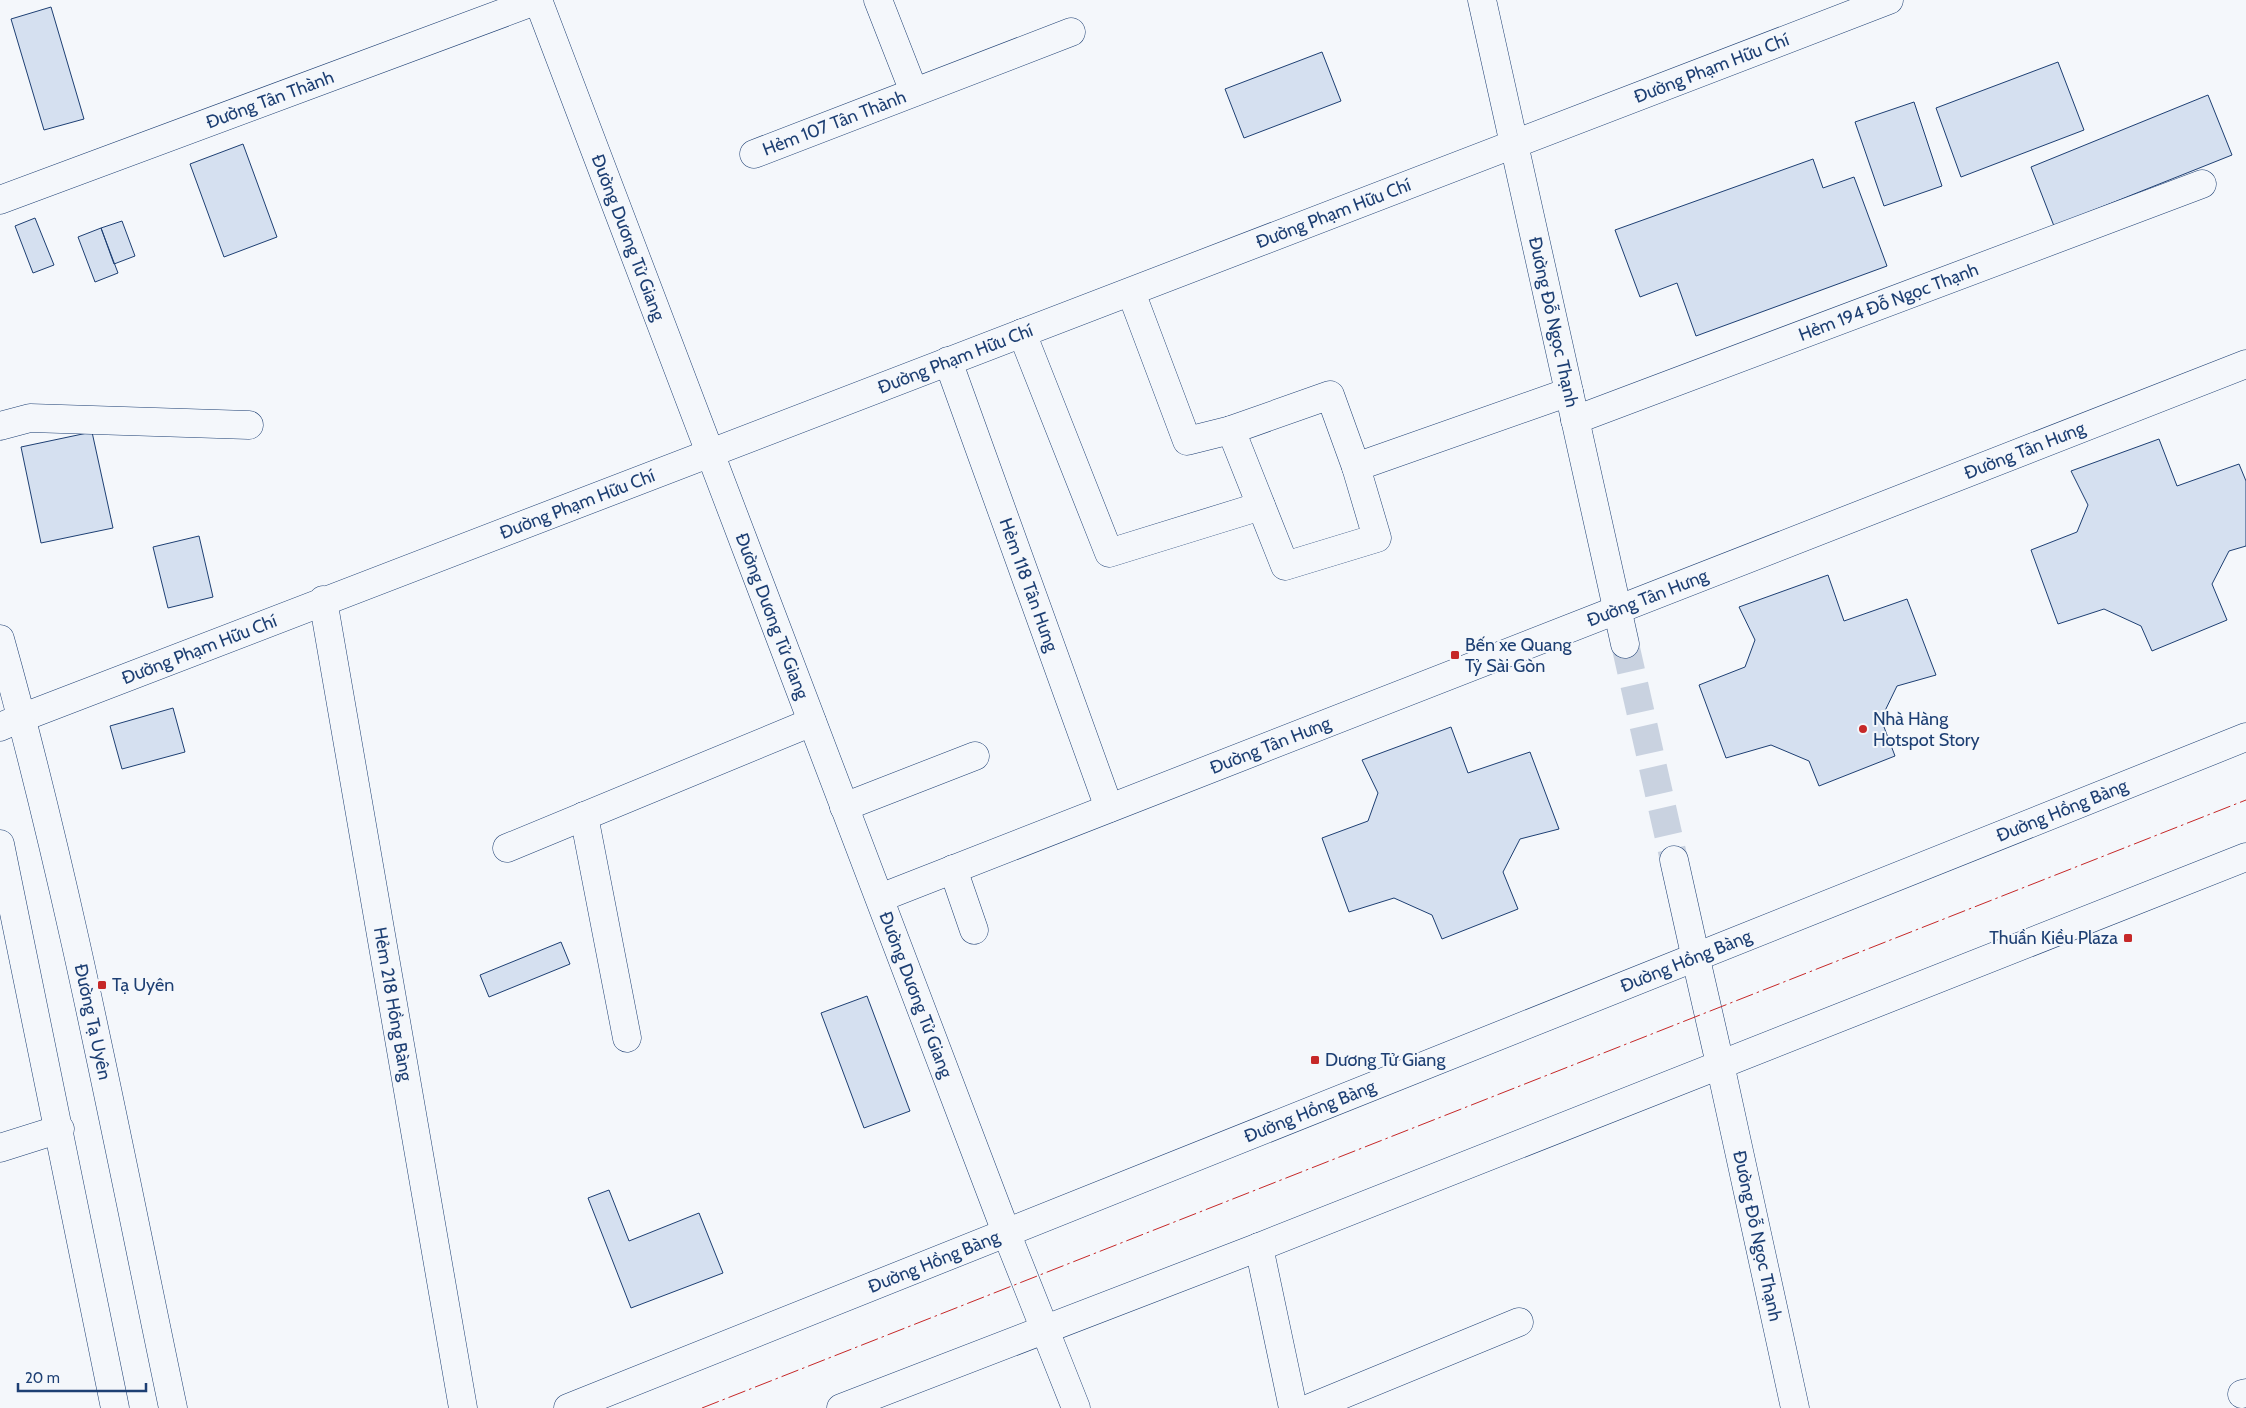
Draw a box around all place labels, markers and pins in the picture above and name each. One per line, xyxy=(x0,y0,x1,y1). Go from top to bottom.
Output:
place label: Bến xe Quang Tỷ Sài Gòn xyxy=(1465,634,1572,677)
marker: Bến xe Quang Tỷ Sài Gòn xyxy=(1449,649,1461,661)
place label: Nhà Hàng Hotspot Story xyxy=(1873,708,1980,751)
marker: Nhà Hàng Hotspot Story xyxy=(1857,723,1869,735)
place label: Thuần Kiều Plaza xyxy=(1989,927,2118,949)
marker: Thuần Kiều Plaza xyxy=(2122,932,2134,944)
place label: Tạ Uyên xyxy=(112,974,174,996)
marker: Tạ Uyên xyxy=(96,979,108,991)
place label: Dương Tử Giang xyxy=(1325,1049,1446,1071)
marker: Dương Tử Giang xyxy=(1309,1054,1321,1066)

